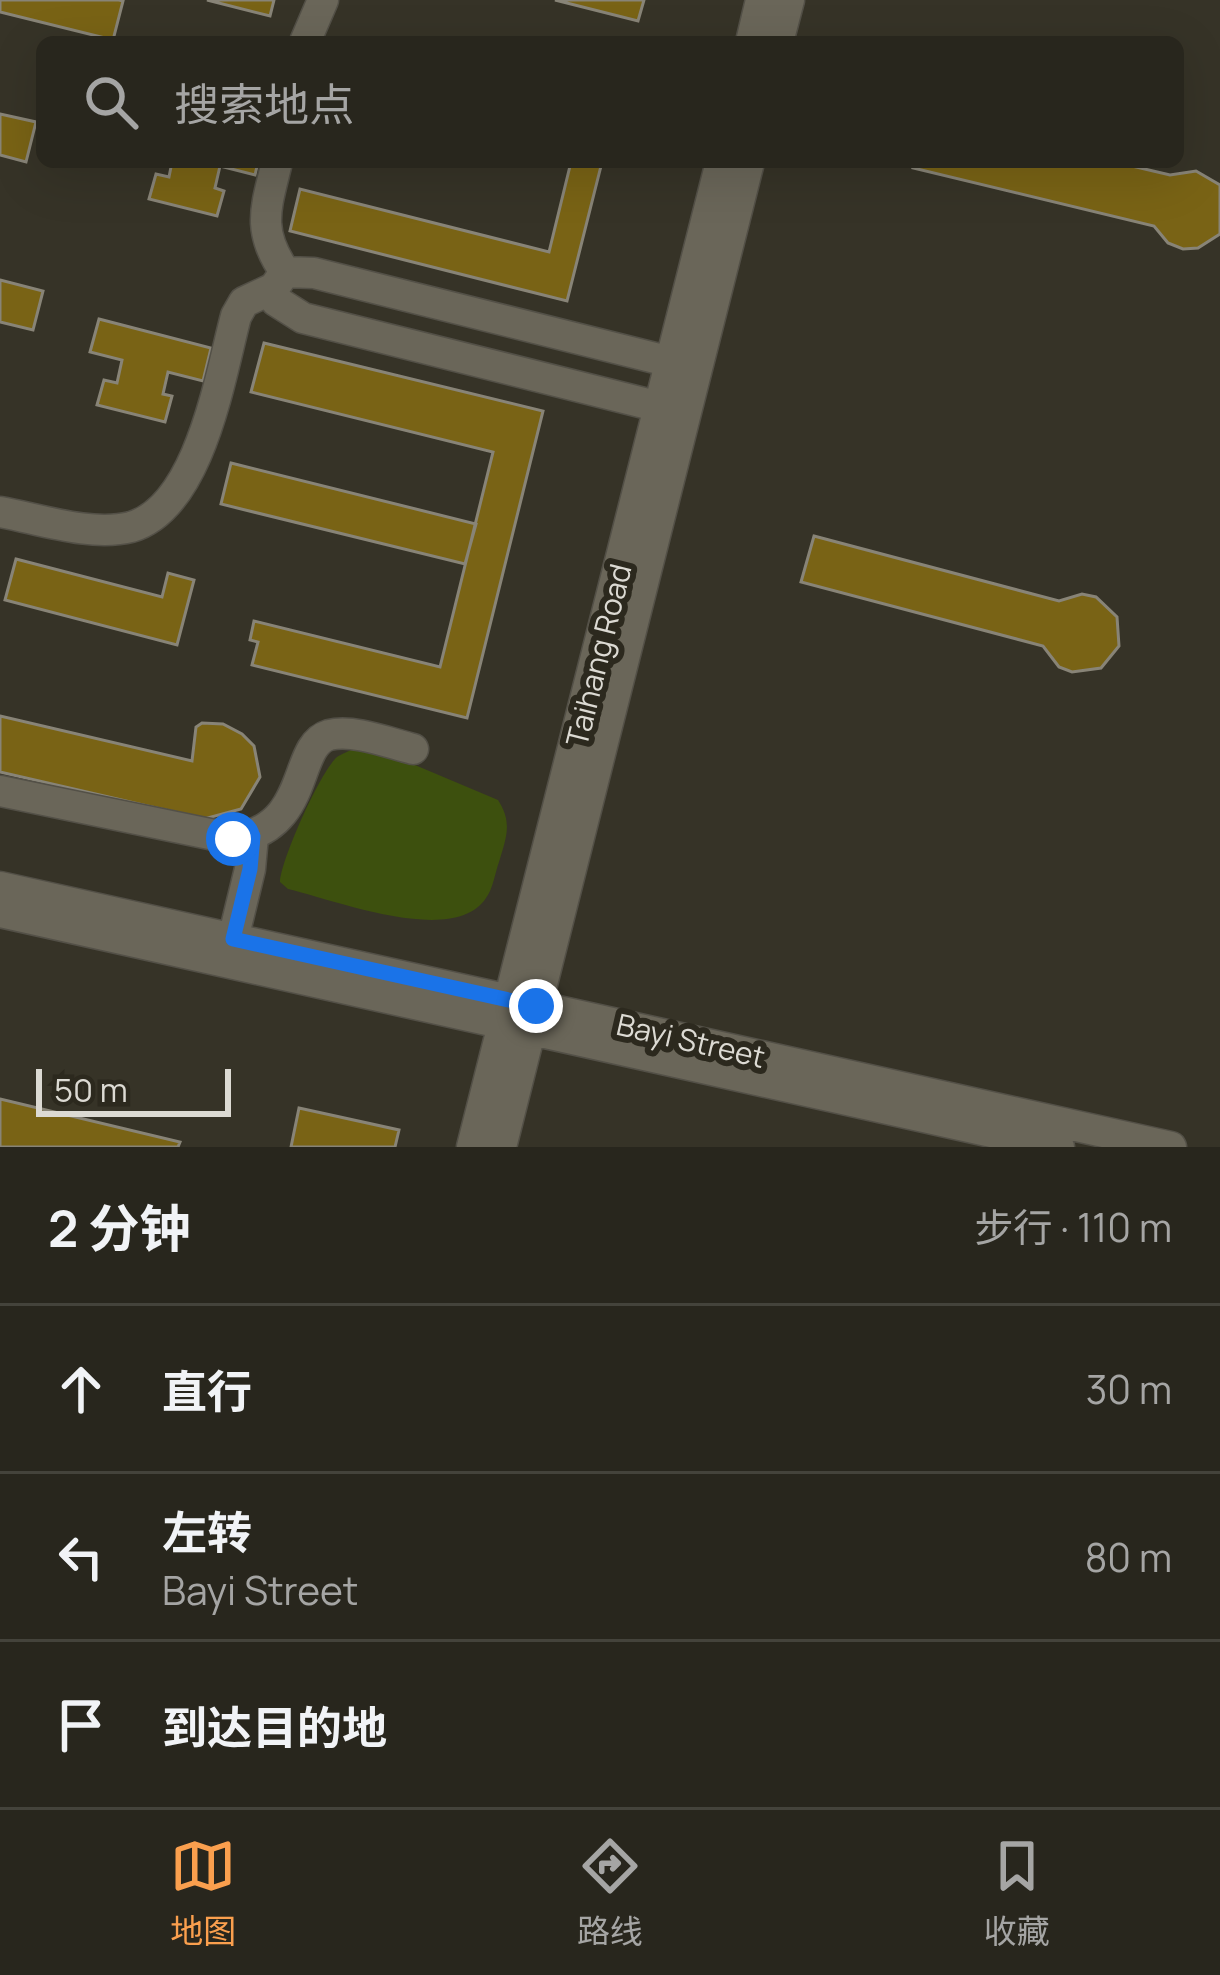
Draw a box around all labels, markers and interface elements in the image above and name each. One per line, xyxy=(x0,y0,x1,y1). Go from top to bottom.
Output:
search box xyxy=(36,36,1184,168)
icon: search xyxy=(78,69,144,135)
text: 搜索地点 xyxy=(174,73,354,135)
street label: Taihang Road xyxy=(556,559,640,751)
route start xyxy=(206,812,260,866)
route end xyxy=(509,979,563,1033)
street label: Bayi Street xyxy=(613,1003,769,1077)
scale bar xyxy=(36,1063,231,1116)
text: 50 m xyxy=(54,1067,128,1112)
text: 2 分钟 xyxy=(48,1193,191,1262)
text: 步行 · 110 m xyxy=(974,1200,1172,1254)
icon: ahead xyxy=(48,1356,114,1422)
text: 直行 xyxy=(162,1360,252,1422)
text: 30 m xyxy=(1086,1362,1172,1416)
text: 左转 xyxy=(162,1501,252,1563)
icon: left xyxy=(48,1524,114,1590)
text: 80 m xyxy=(1085,1530,1172,1584)
text: Bayi Street xyxy=(162,1563,358,1617)
icon: arrive xyxy=(48,1692,114,1758)
text: 到达目的地 xyxy=(162,1696,387,1758)
tab: 地图 xyxy=(170,1833,236,1953)
tab: 路线 xyxy=(577,1833,643,1953)
tab: 收藏 xyxy=(984,1833,1050,1953)

